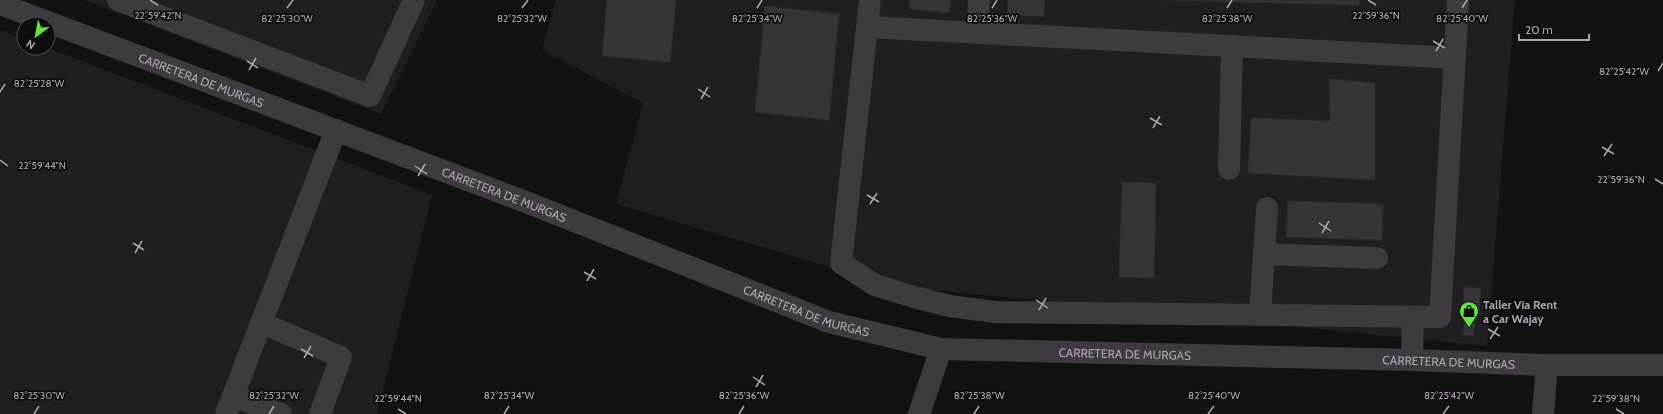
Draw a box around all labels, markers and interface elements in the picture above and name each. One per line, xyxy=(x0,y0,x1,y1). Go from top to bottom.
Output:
text: 22°59'42"N xyxy=(134,9,182,22)
text: 22°59'36"N xyxy=(1352,9,1400,22)
text: 82°25'30"W xyxy=(261,12,313,25)
text: 82°25'32"W xyxy=(497,12,547,25)
text: 82°25'34"W xyxy=(732,12,783,25)
text: 82°25'36"W xyxy=(967,12,1018,25)
text: 82°25'38"W xyxy=(1202,12,1253,25)
text: 82°25'40"W xyxy=(1436,12,1488,25)
north arrow xyxy=(16,16,56,56)
scale bar xyxy=(1519,16,1589,42)
text: 20 m xyxy=(1525,22,1553,37)
text: N xyxy=(24,36,38,52)
street label: CARRETERA DE MURGAS xyxy=(137,49,266,110)
text: 82°25'42"W xyxy=(1599,65,1650,78)
text: 82°25'28"W xyxy=(14,77,65,90)
text: 22°59'44"N xyxy=(18,159,66,172)
street label: CARRETERA DE MURGAS xyxy=(440,164,569,225)
text: 22°59'36"N xyxy=(1597,173,1645,186)
street label: CARRETERA DE MURGAS xyxy=(741,281,871,339)
place label: Taller Via Rent a Car Wajay xyxy=(1483,297,1557,326)
shop icon: Taller Via Rent a Car Wajay xyxy=(1458,300,1480,328)
street label: CARRETERA DE MURGAS xyxy=(1058,344,1191,362)
street label: CARRETERA DE MURGAS xyxy=(1382,352,1515,371)
text: 82°25'30"W xyxy=(13,389,65,402)
text: 82°25'32"W xyxy=(249,389,299,402)
text: 82°25'34"W xyxy=(484,389,535,402)
text: 82°25'36"W xyxy=(719,389,770,402)
text: 82°25'38"W xyxy=(954,389,1005,402)
text: 82°25'40"W xyxy=(1188,389,1240,402)
text: 82°25'42"W xyxy=(1424,389,1475,402)
text: 22°59'44"N xyxy=(374,392,422,405)
text: 22°59'38"N xyxy=(1592,392,1640,405)

